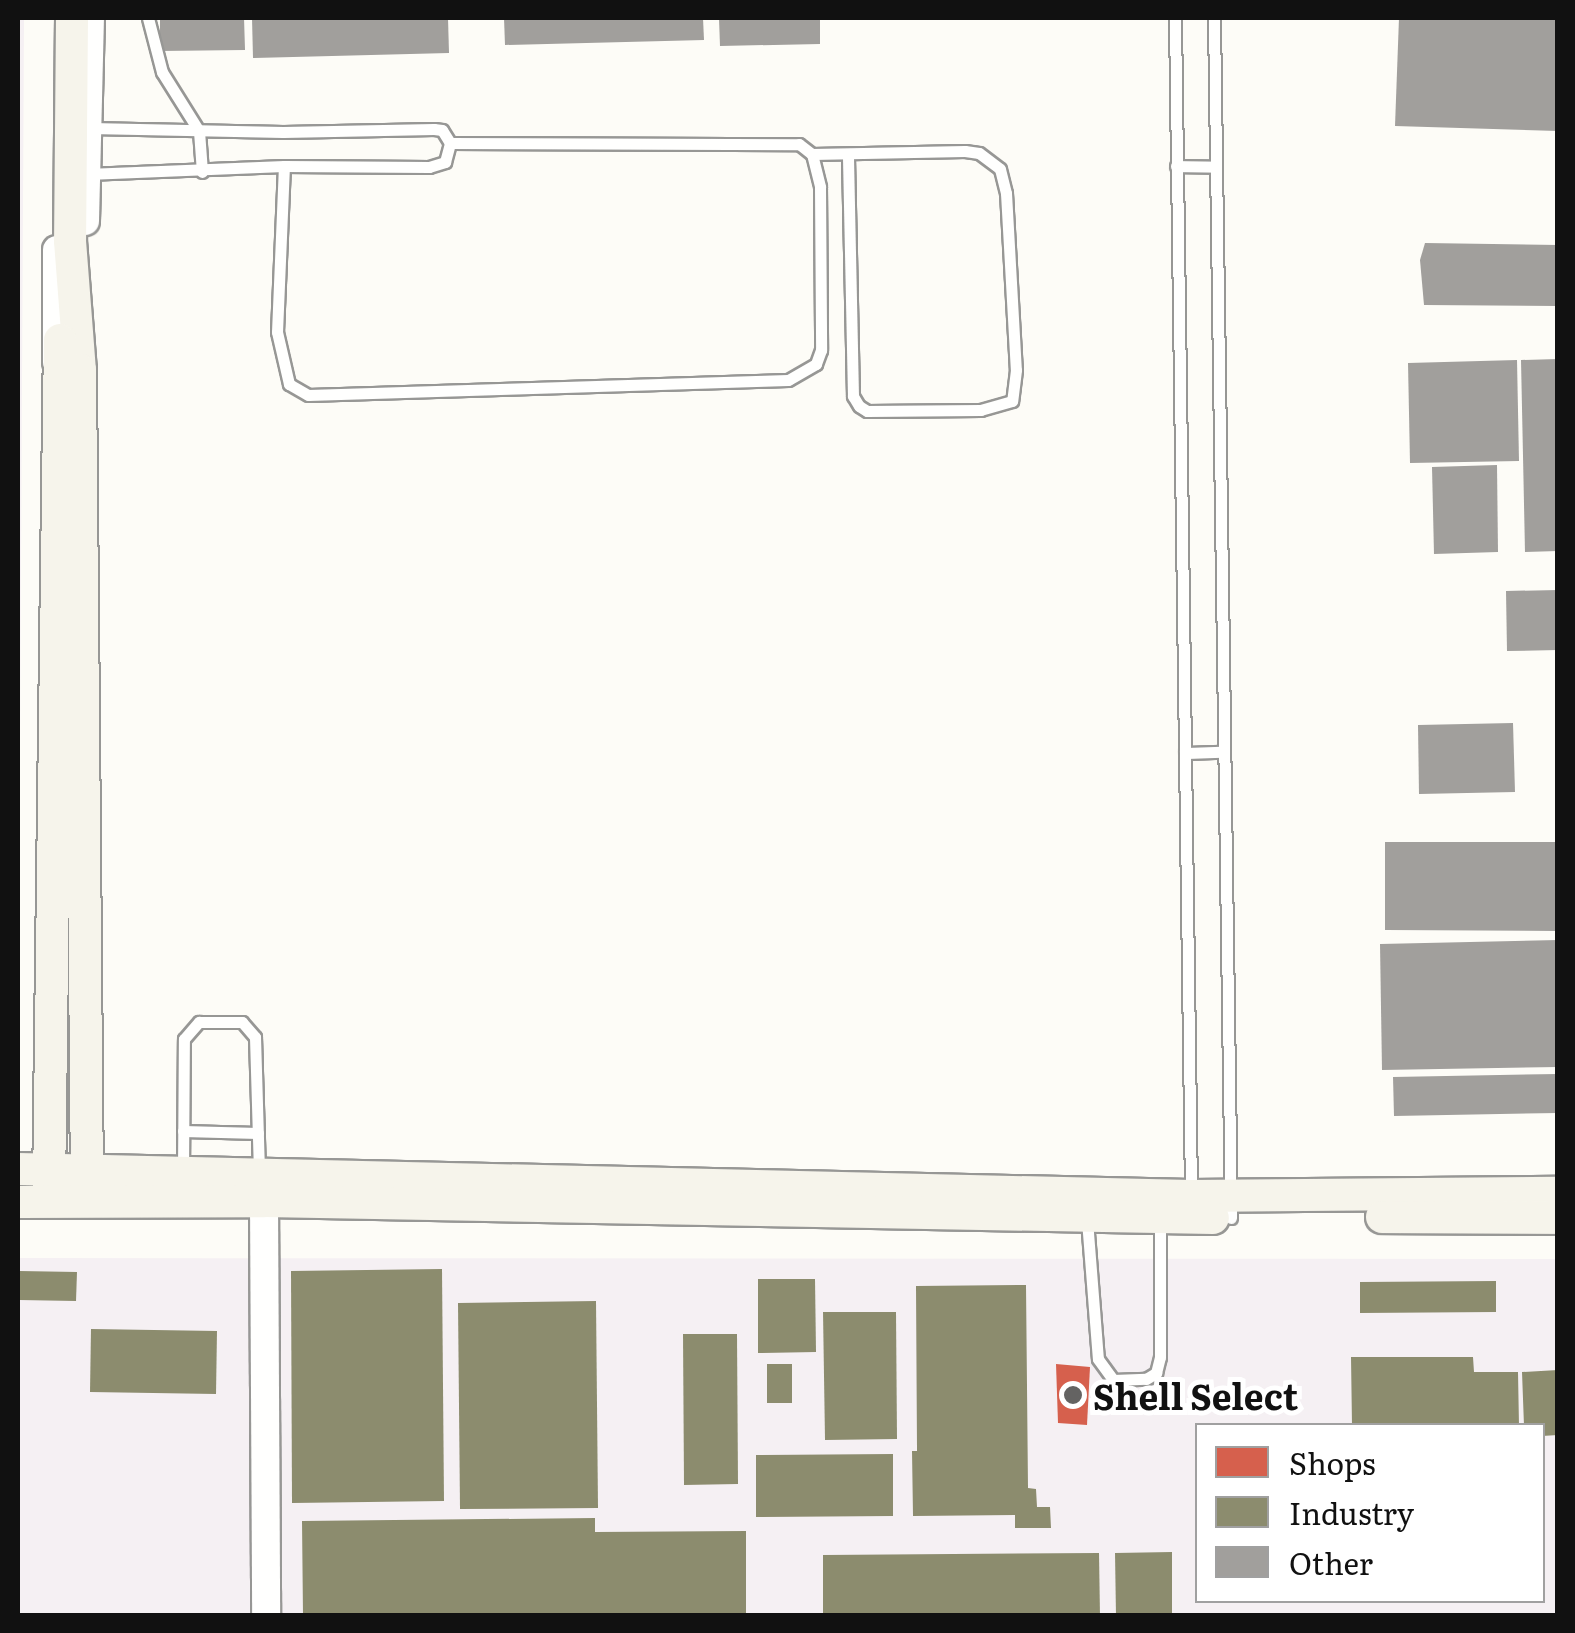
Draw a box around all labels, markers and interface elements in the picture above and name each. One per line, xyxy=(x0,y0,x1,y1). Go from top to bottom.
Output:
place label: Shell Select xyxy=(1093,1374,1298,1416)
marker: Shell Select xyxy=(1062,1384,1084,1406)
legend xyxy=(1195,1423,1545,1603)
text: Shops xyxy=(1289,1440,1376,1484)
text: Industry xyxy=(1289,1490,1414,1534)
text: Other xyxy=(1289,1540,1373,1584)

